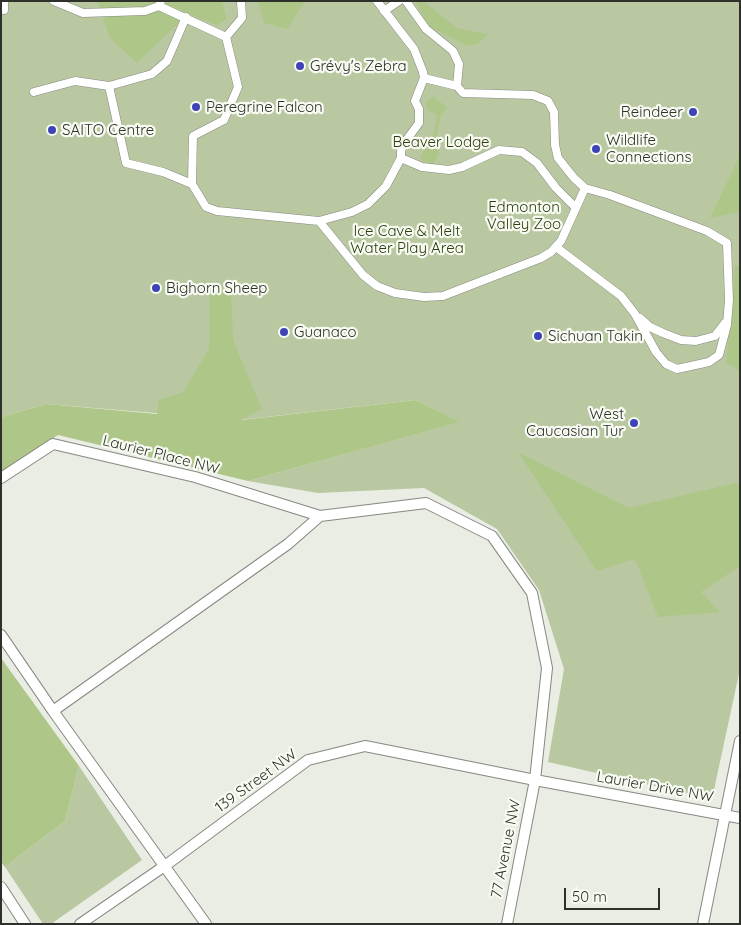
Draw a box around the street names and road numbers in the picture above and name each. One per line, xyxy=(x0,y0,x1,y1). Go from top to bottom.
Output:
street label: Laurier Place NW xyxy=(101,432,221,478)
street label: 139 Street NW xyxy=(212,745,300,817)
street label: Laurier Drive NW xyxy=(595,768,715,806)
street label: 77 Avenue NW xyxy=(488,798,524,900)

